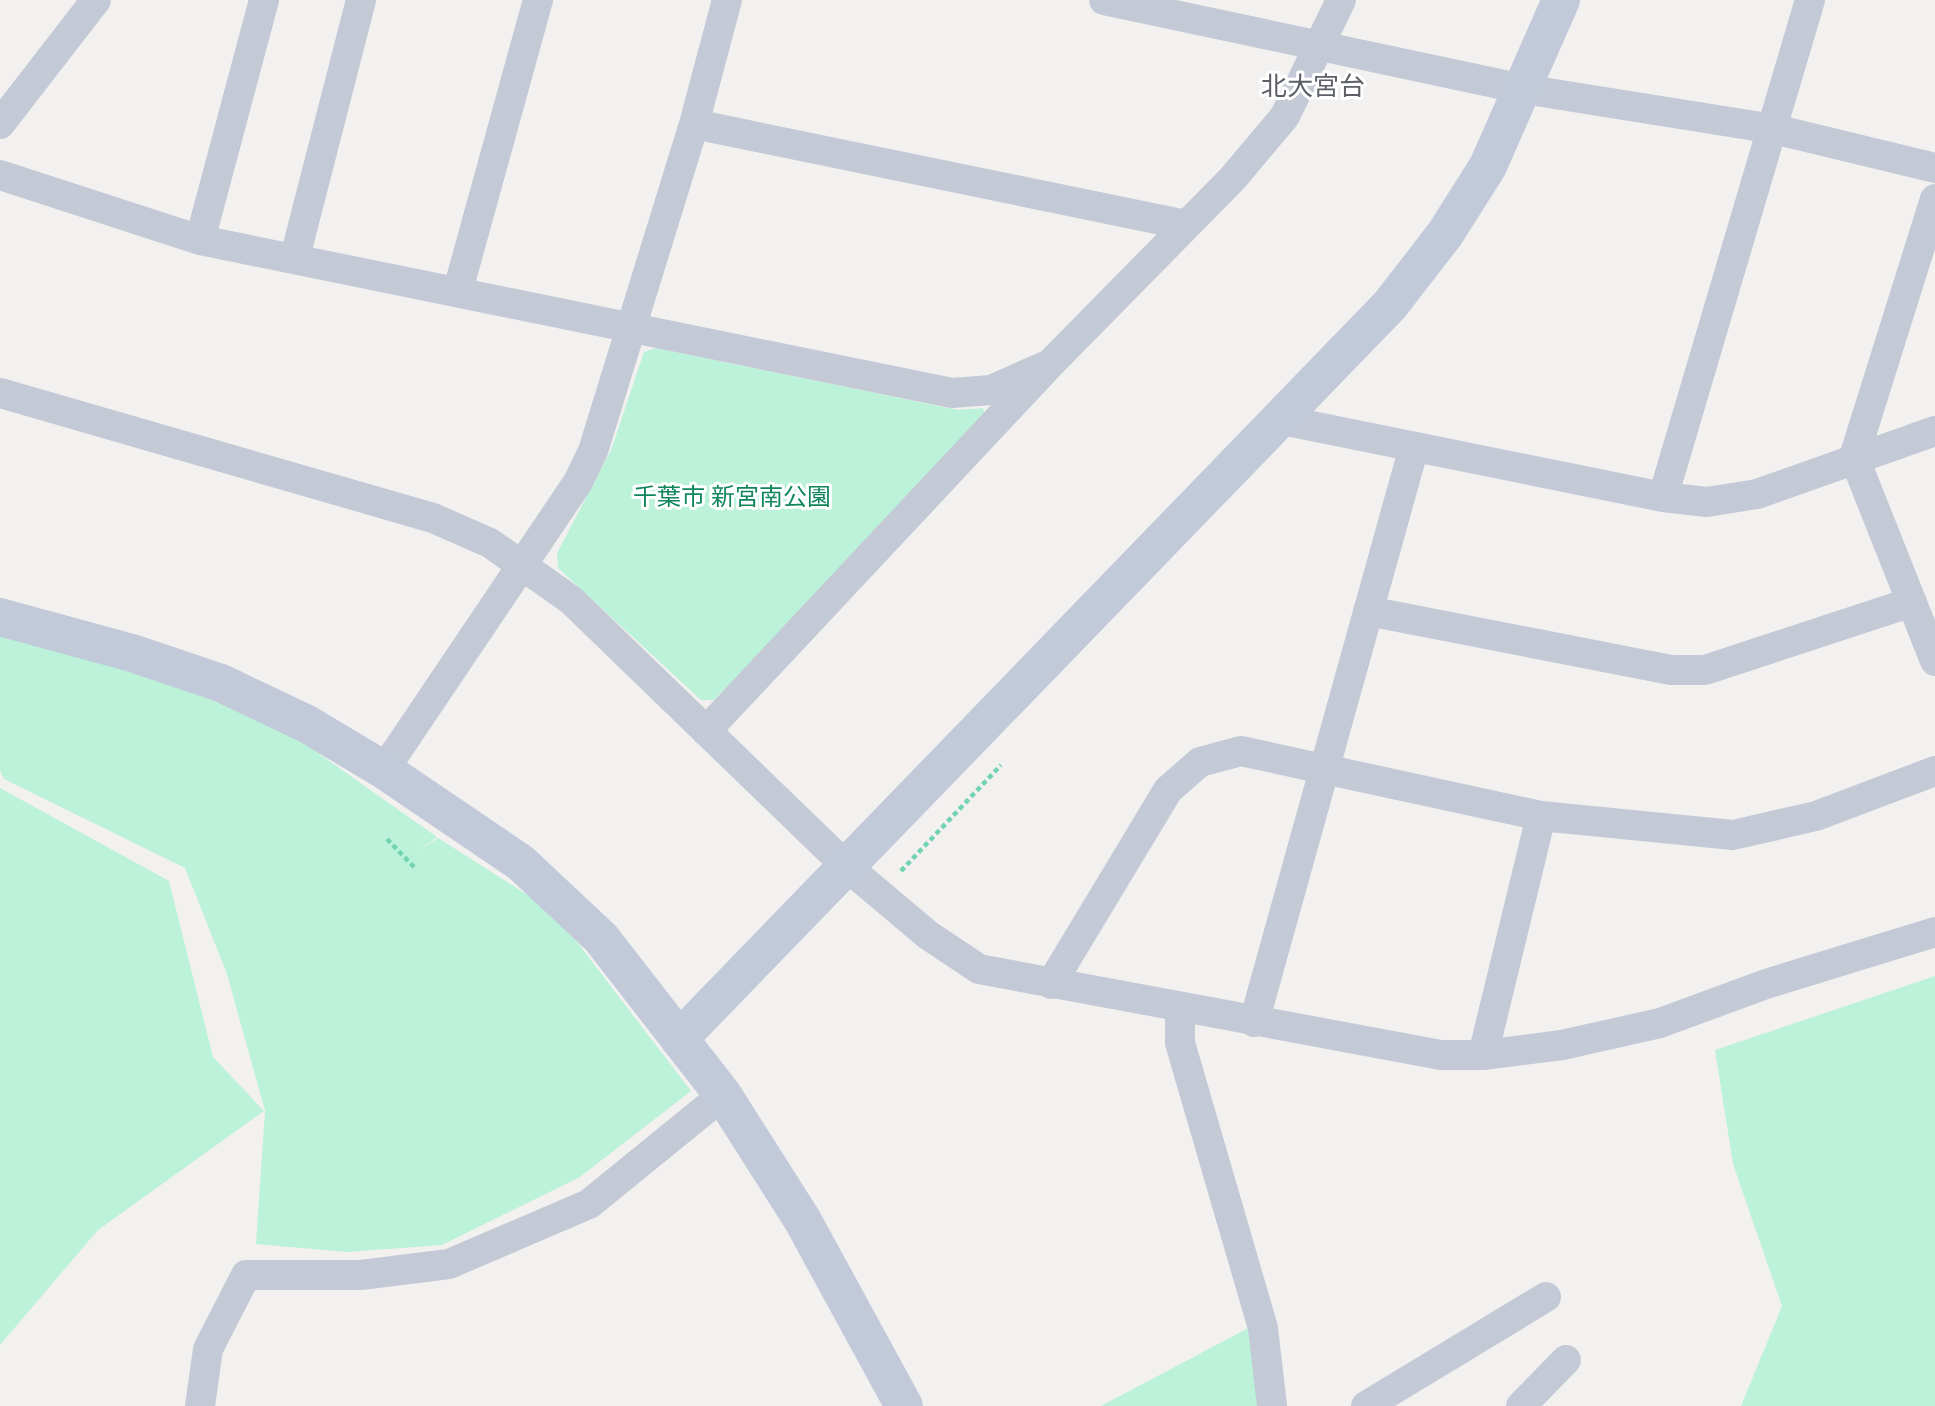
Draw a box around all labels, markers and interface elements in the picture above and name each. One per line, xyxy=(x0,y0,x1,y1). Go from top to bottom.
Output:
district label: 北大宮台 xyxy=(1261,69,1365,103)
park label: 千葉市 新宮南公園 xyxy=(633,481,831,512)

